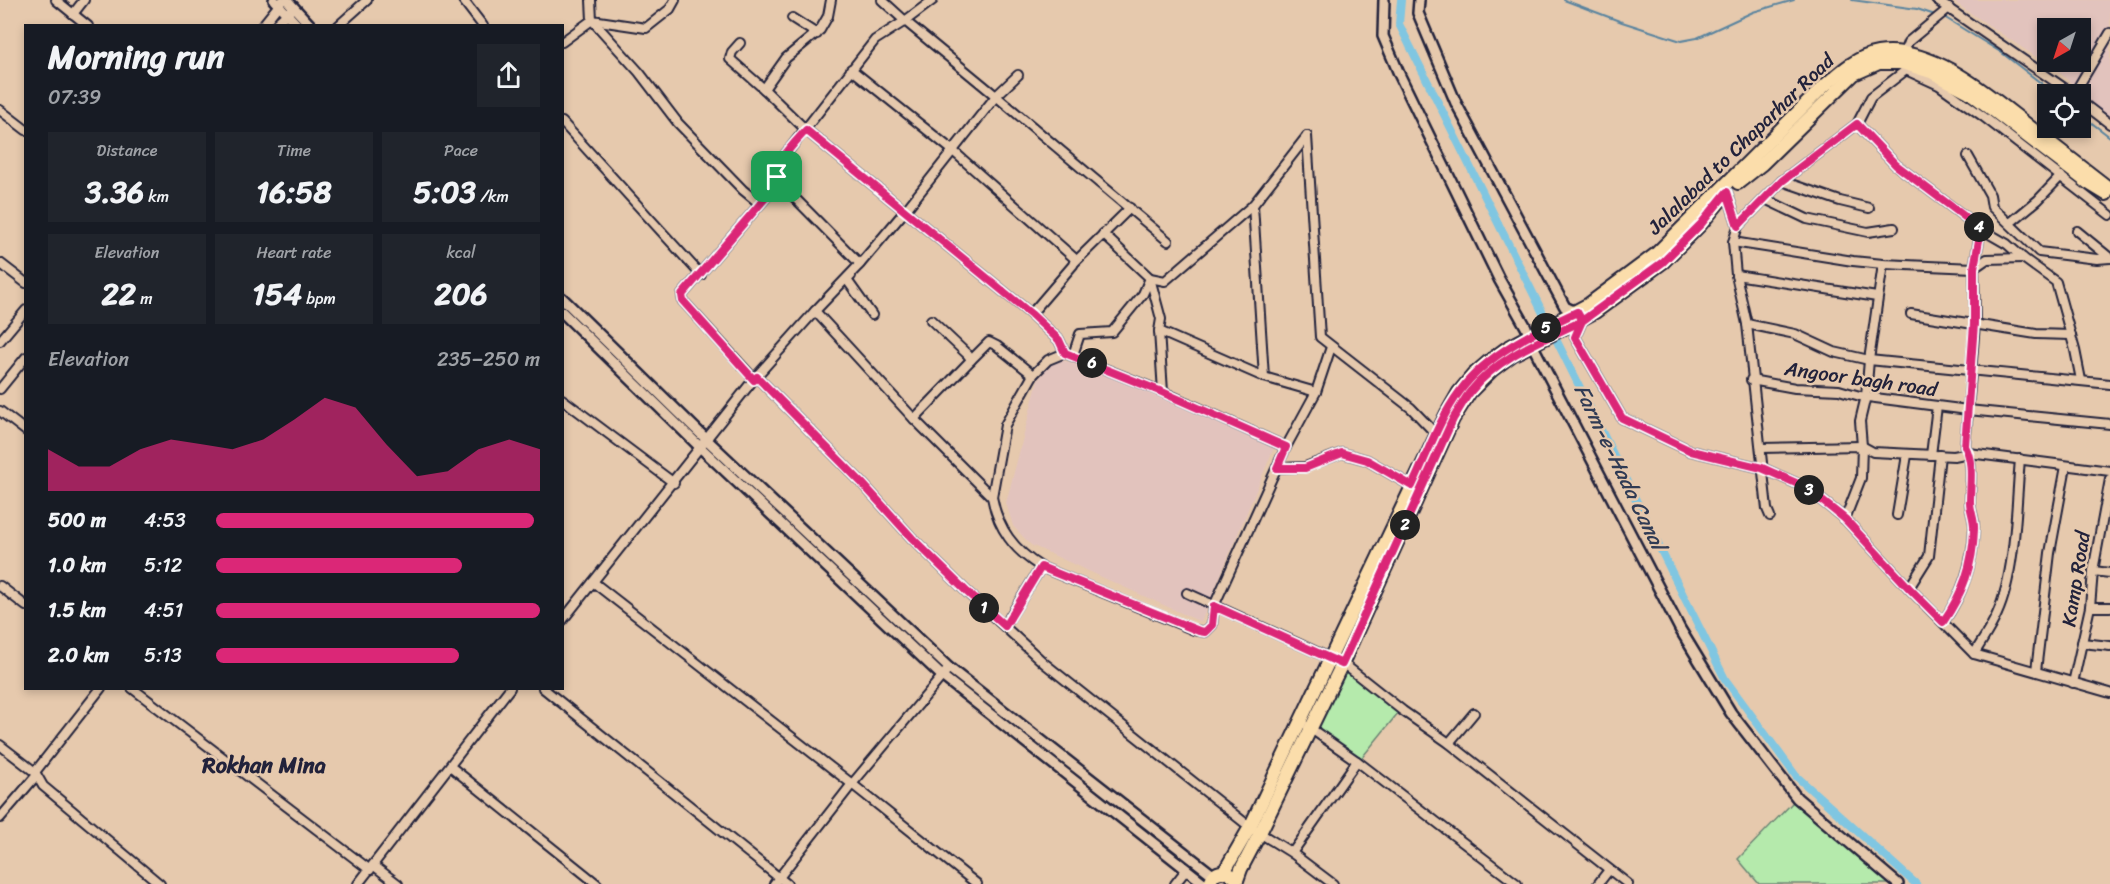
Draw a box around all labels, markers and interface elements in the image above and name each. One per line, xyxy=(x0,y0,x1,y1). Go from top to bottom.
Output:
north arrow xyxy=(2037,18,2091,72)
map controls xyxy=(2037,18,2091,138)
text: Morning run xyxy=(48,28,224,86)
button: share xyxy=(477,44,540,107)
street label: Jalalabad to Chaparhar Road xyxy=(1638,44,1844,244)
text: 07:39 xyxy=(48,80,101,115)
button: locate xyxy=(2037,84,2091,138)
text: Distance xyxy=(97,136,157,165)
text: Time xyxy=(277,136,311,165)
text: Pace xyxy=(444,136,478,165)
pin xyxy=(751,151,802,202)
icon: arrive xyxy=(760,160,793,193)
text: 3.36 xyxy=(85,165,144,219)
text: 16:58 xyxy=(256,165,332,219)
text: 5:03 xyxy=(413,165,476,219)
text: km xyxy=(144,182,169,211)
text: /km xyxy=(476,182,509,211)
pin: 4 xyxy=(1964,212,1994,242)
text: 4 xyxy=(1974,212,1984,241)
text: Elevation xyxy=(95,238,159,267)
text: Heart rate xyxy=(256,238,332,267)
text: kcal xyxy=(446,238,476,267)
text: 22 xyxy=(101,267,136,321)
text: 154 xyxy=(252,267,302,321)
text: 206 xyxy=(434,267,488,321)
text: m xyxy=(136,284,153,313)
text: bpm xyxy=(302,284,336,313)
pin: 5 xyxy=(1531,313,1561,343)
text: 5 xyxy=(1541,313,1551,342)
text: Elevation xyxy=(48,342,129,377)
text: 235–250 m xyxy=(437,342,540,377)
pin: 6 xyxy=(1077,348,1107,378)
text: 6 xyxy=(1087,348,1097,377)
street label: Angoor bagh road xyxy=(1782,351,1941,407)
water label: Farm-e-Hada Canal xyxy=(1563,377,1679,561)
pin: 3 xyxy=(1794,475,1824,505)
text: 3 xyxy=(1805,475,1813,504)
text: 500 m xyxy=(48,503,106,538)
text: 4:53 xyxy=(144,503,186,538)
pin: 2 xyxy=(1390,510,1420,540)
text: 2 xyxy=(1400,510,1410,539)
street label: Kamp Road xyxy=(2051,527,2101,629)
text: 1.0 km xyxy=(48,548,106,583)
text: 5:12 xyxy=(144,548,182,583)
text: 1.5 km xyxy=(48,593,106,628)
text: 4:51 xyxy=(144,593,183,628)
pin: 1 xyxy=(969,593,999,623)
text: 1 xyxy=(981,593,987,622)
text: 2.0 km xyxy=(48,638,109,673)
text: 5:13 xyxy=(144,638,182,673)
district label: Rokhan Mina xyxy=(201,746,326,785)

